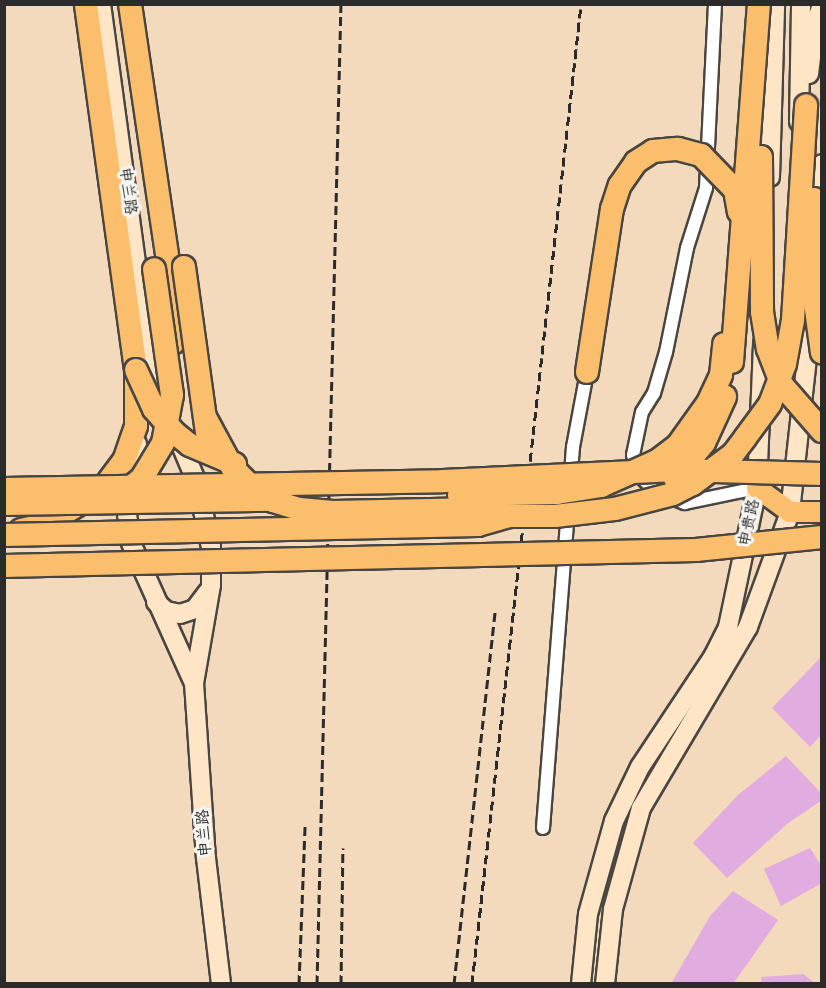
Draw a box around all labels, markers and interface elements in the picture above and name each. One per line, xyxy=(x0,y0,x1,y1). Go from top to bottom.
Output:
street label: 申兰路 xyxy=(114,166,140,216)
street label: 申贵路 xyxy=(736,498,764,548)
street label: 申兰路 xyxy=(194,808,216,858)

